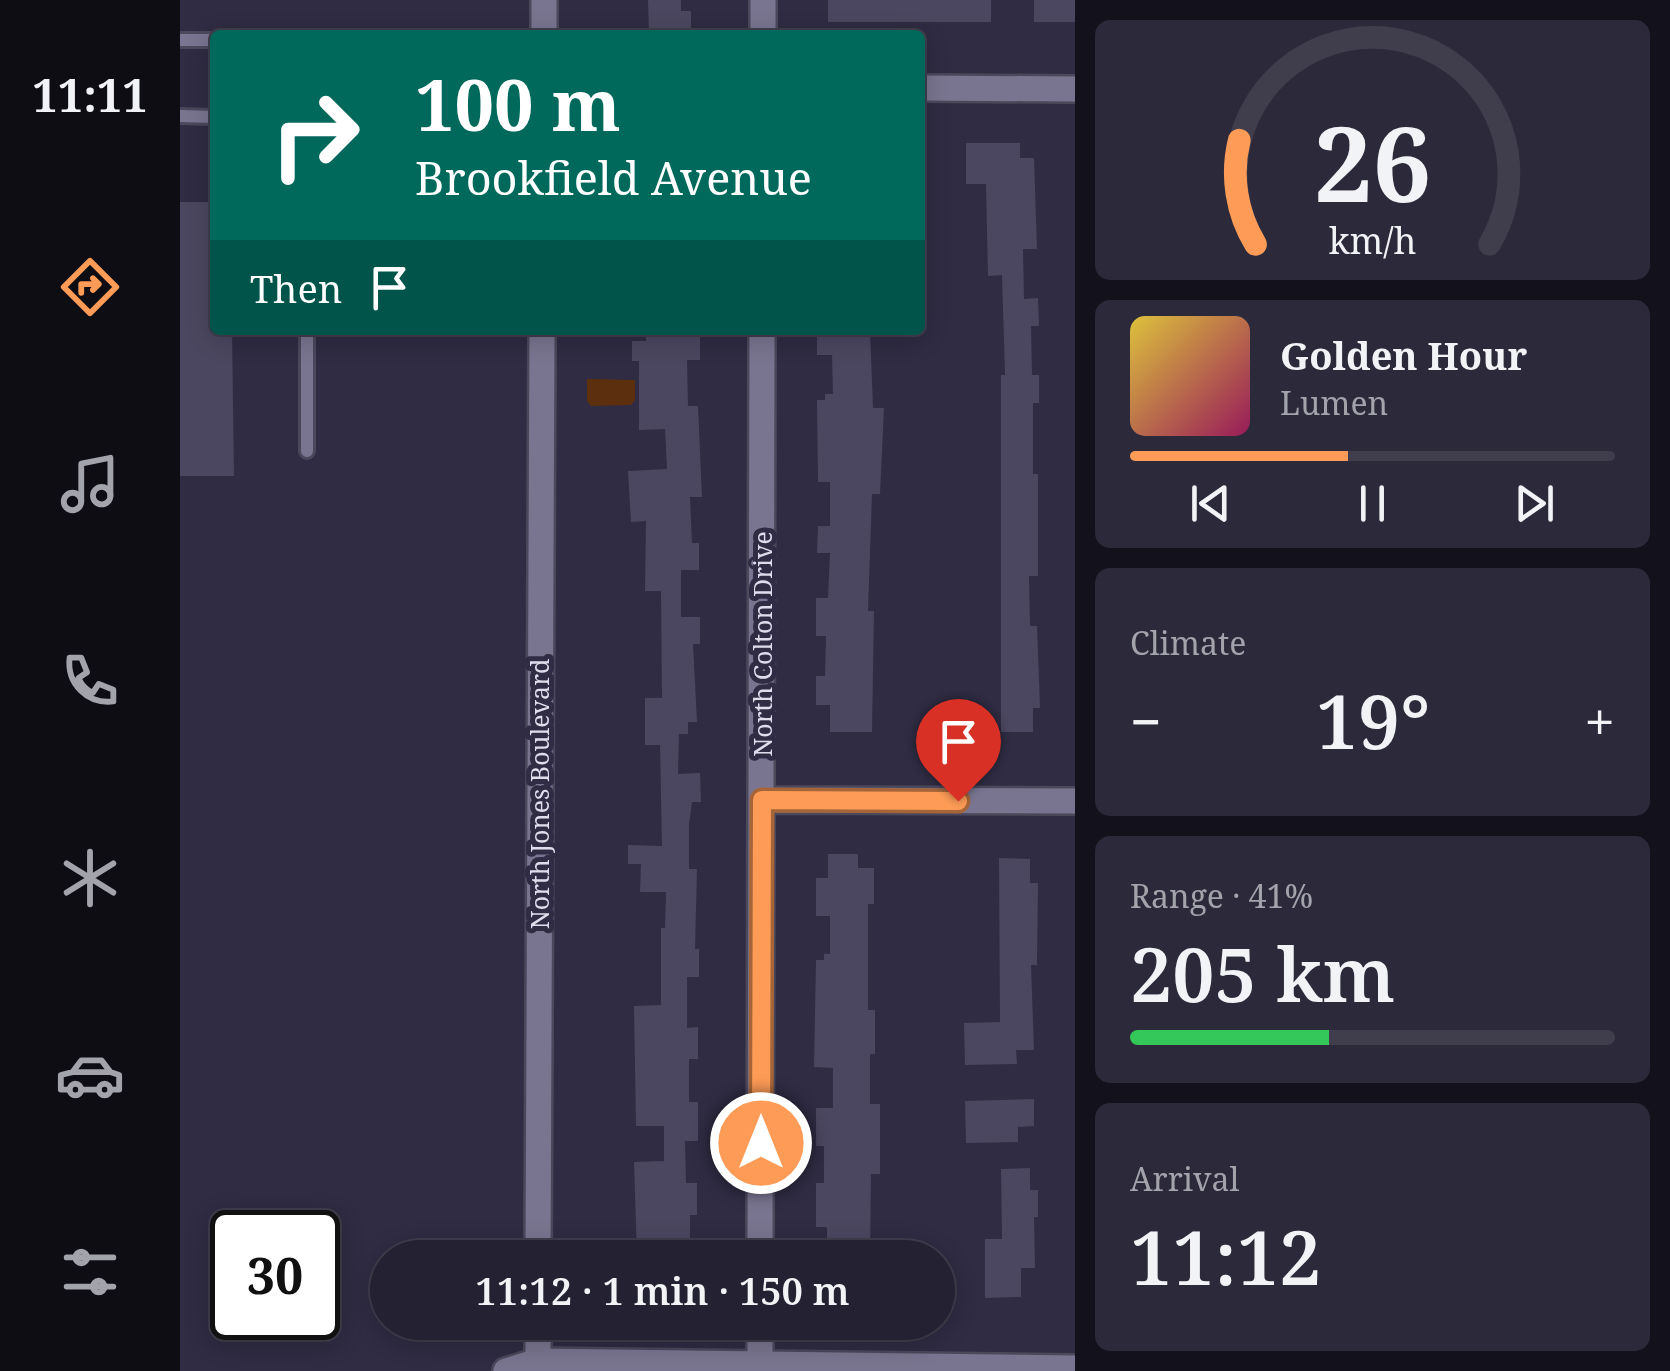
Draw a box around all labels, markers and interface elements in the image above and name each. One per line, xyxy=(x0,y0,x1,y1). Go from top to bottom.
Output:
text: 100 m xyxy=(415,56,621,152)
text: 11:11 xyxy=(32,64,148,125)
icon: right xyxy=(250,70,380,200)
text: 26 xyxy=(1314,91,1431,232)
text: Brookfield Avenue xyxy=(415,147,812,208)
text: km/h xyxy=(1329,216,1416,264)
icon: directions xyxy=(55,252,125,322)
icon: arrive xyxy=(362,260,417,315)
text: Then xyxy=(250,262,342,314)
text: Golden Hour xyxy=(1280,329,1527,381)
text: Lumen xyxy=(1280,381,1388,424)
icon: music xyxy=(55,449,125,519)
icon: previous xyxy=(1183,476,1238,531)
icon: pause xyxy=(1345,476,1400,531)
icon: next xyxy=(1507,476,1562,531)
street label: North Colton Drive xyxy=(745,531,779,757)
text: Climate xyxy=(1130,621,1246,664)
icon: phone xyxy=(55,646,125,716)
street label: North Jones Boulevard xyxy=(522,659,556,929)
text: 19° xyxy=(1316,669,1430,771)
text: − xyxy=(1130,683,1162,758)
text: + xyxy=(1584,683,1615,758)
pin xyxy=(916,699,1001,802)
icon: arrive xyxy=(931,714,986,769)
icon: climate xyxy=(55,843,125,913)
text: Range · 41% xyxy=(1130,874,1313,917)
text: 205 km xyxy=(1130,922,1395,1024)
icon: car xyxy=(55,1040,125,1110)
position arrow xyxy=(709,1091,813,1195)
text: Arrival xyxy=(1130,1157,1239,1200)
text: 11:12 xyxy=(1130,1205,1321,1307)
speed limit sign: 30 xyxy=(210,1210,340,1340)
icon: filters xyxy=(55,1237,125,1307)
text: 11:12 · 1 min · 150 m xyxy=(475,1264,850,1316)

